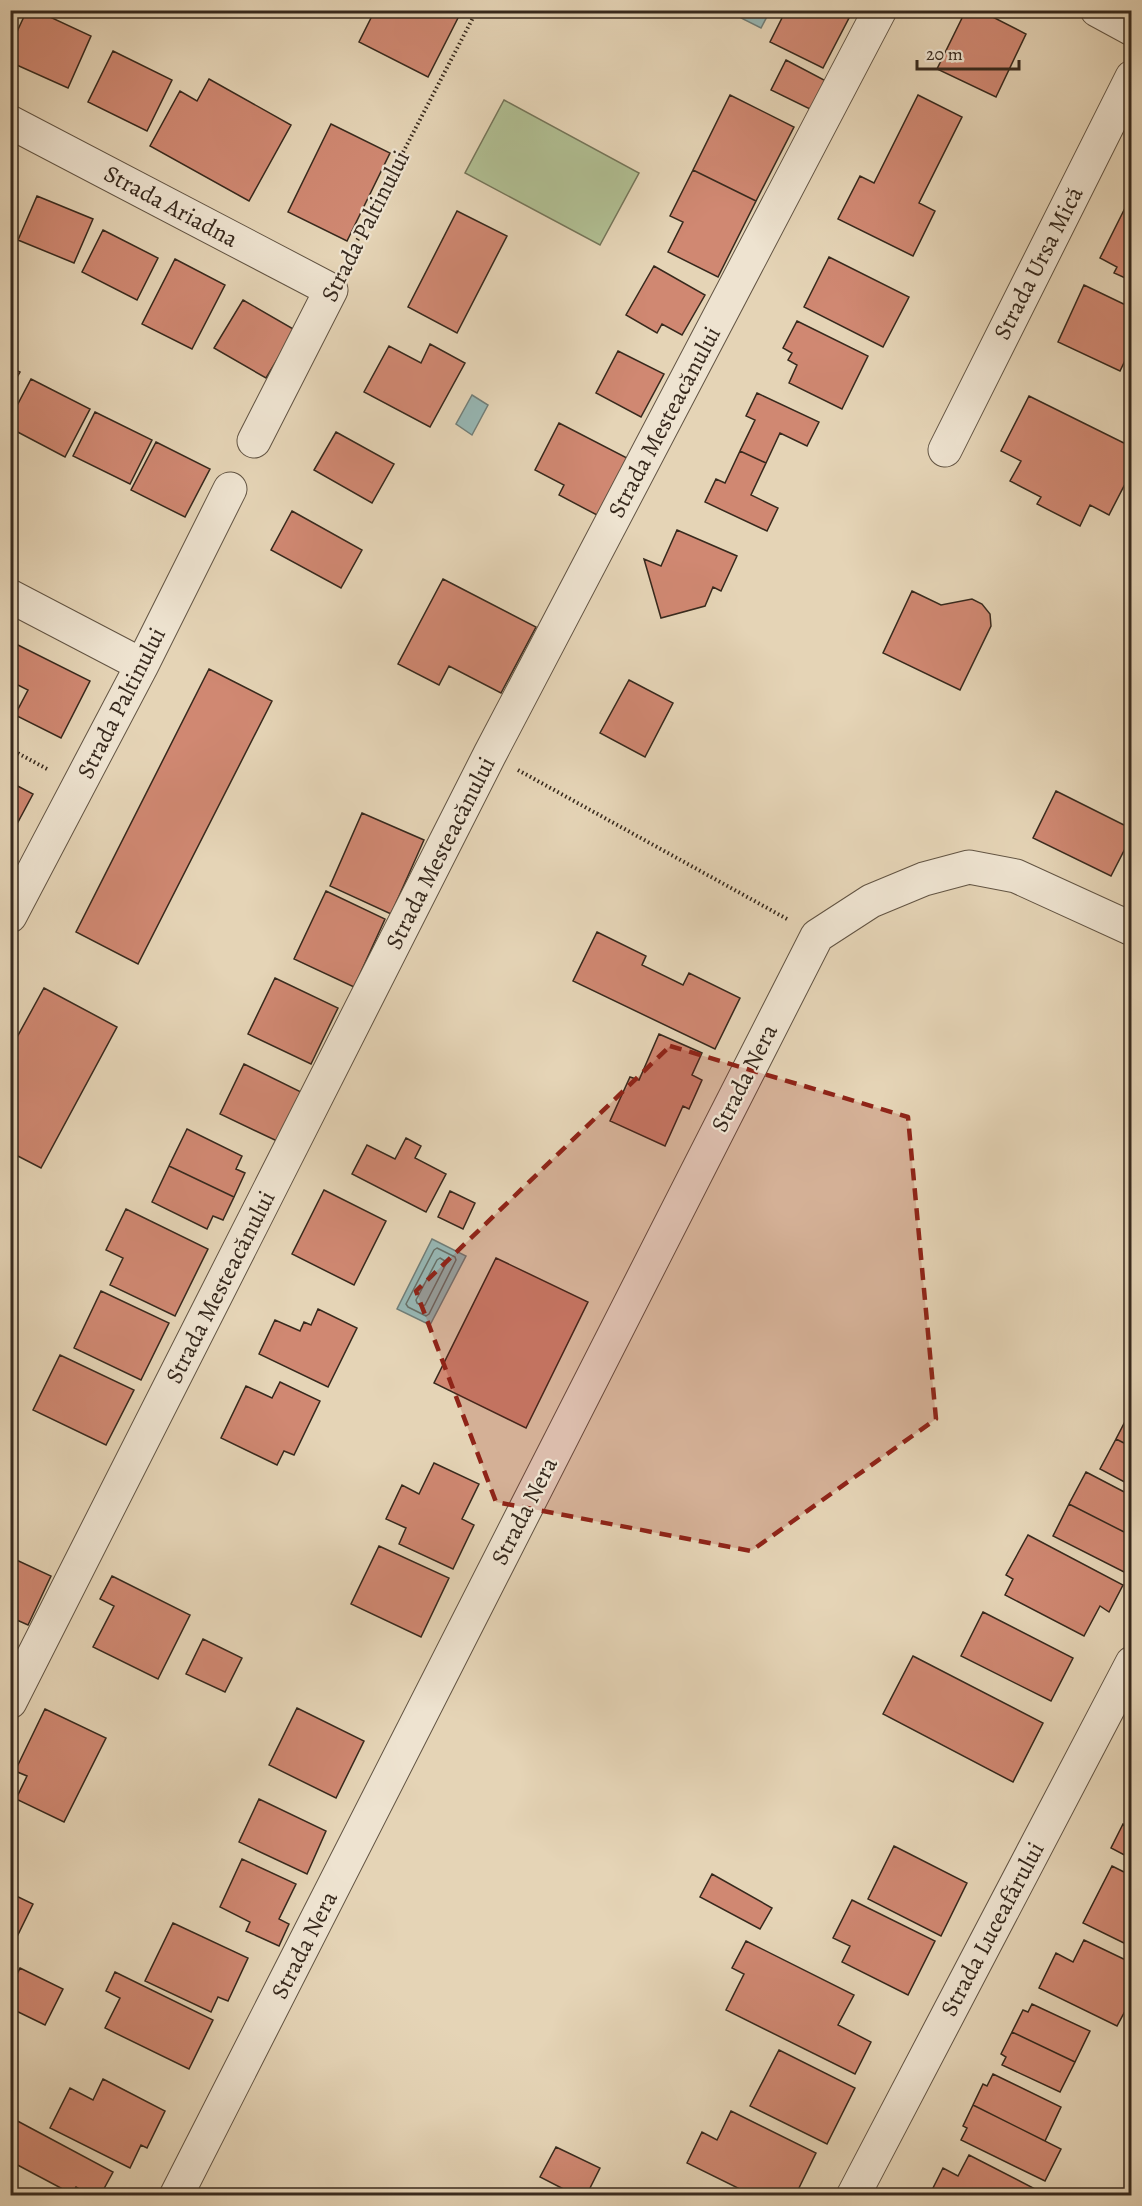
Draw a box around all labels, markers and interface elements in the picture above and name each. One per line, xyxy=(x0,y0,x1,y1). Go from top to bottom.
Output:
scale bar xyxy=(917,33,1019,71)
text: 20 m xyxy=(926,42,963,66)
street label: Strada Paltinului xyxy=(313,145,417,307)
street label: Strada Ariadna xyxy=(98,157,244,255)
street label: Strada Ursa Mică xyxy=(986,180,1091,345)
street label: Strada Mesteacănului xyxy=(600,321,728,523)
street label: Strada Paltinului xyxy=(69,622,173,784)
street label: Strada Mesteacănului xyxy=(377,751,503,955)
street label: Strada Nera xyxy=(703,1018,785,1138)
street label: Strada Mesteacănului xyxy=(157,1185,283,1389)
street label: Strada Nera xyxy=(483,1451,565,1571)
street label: Strada Luceafărului xyxy=(933,1836,1051,2022)
street label: Strada Nera xyxy=(263,1885,345,2005)

